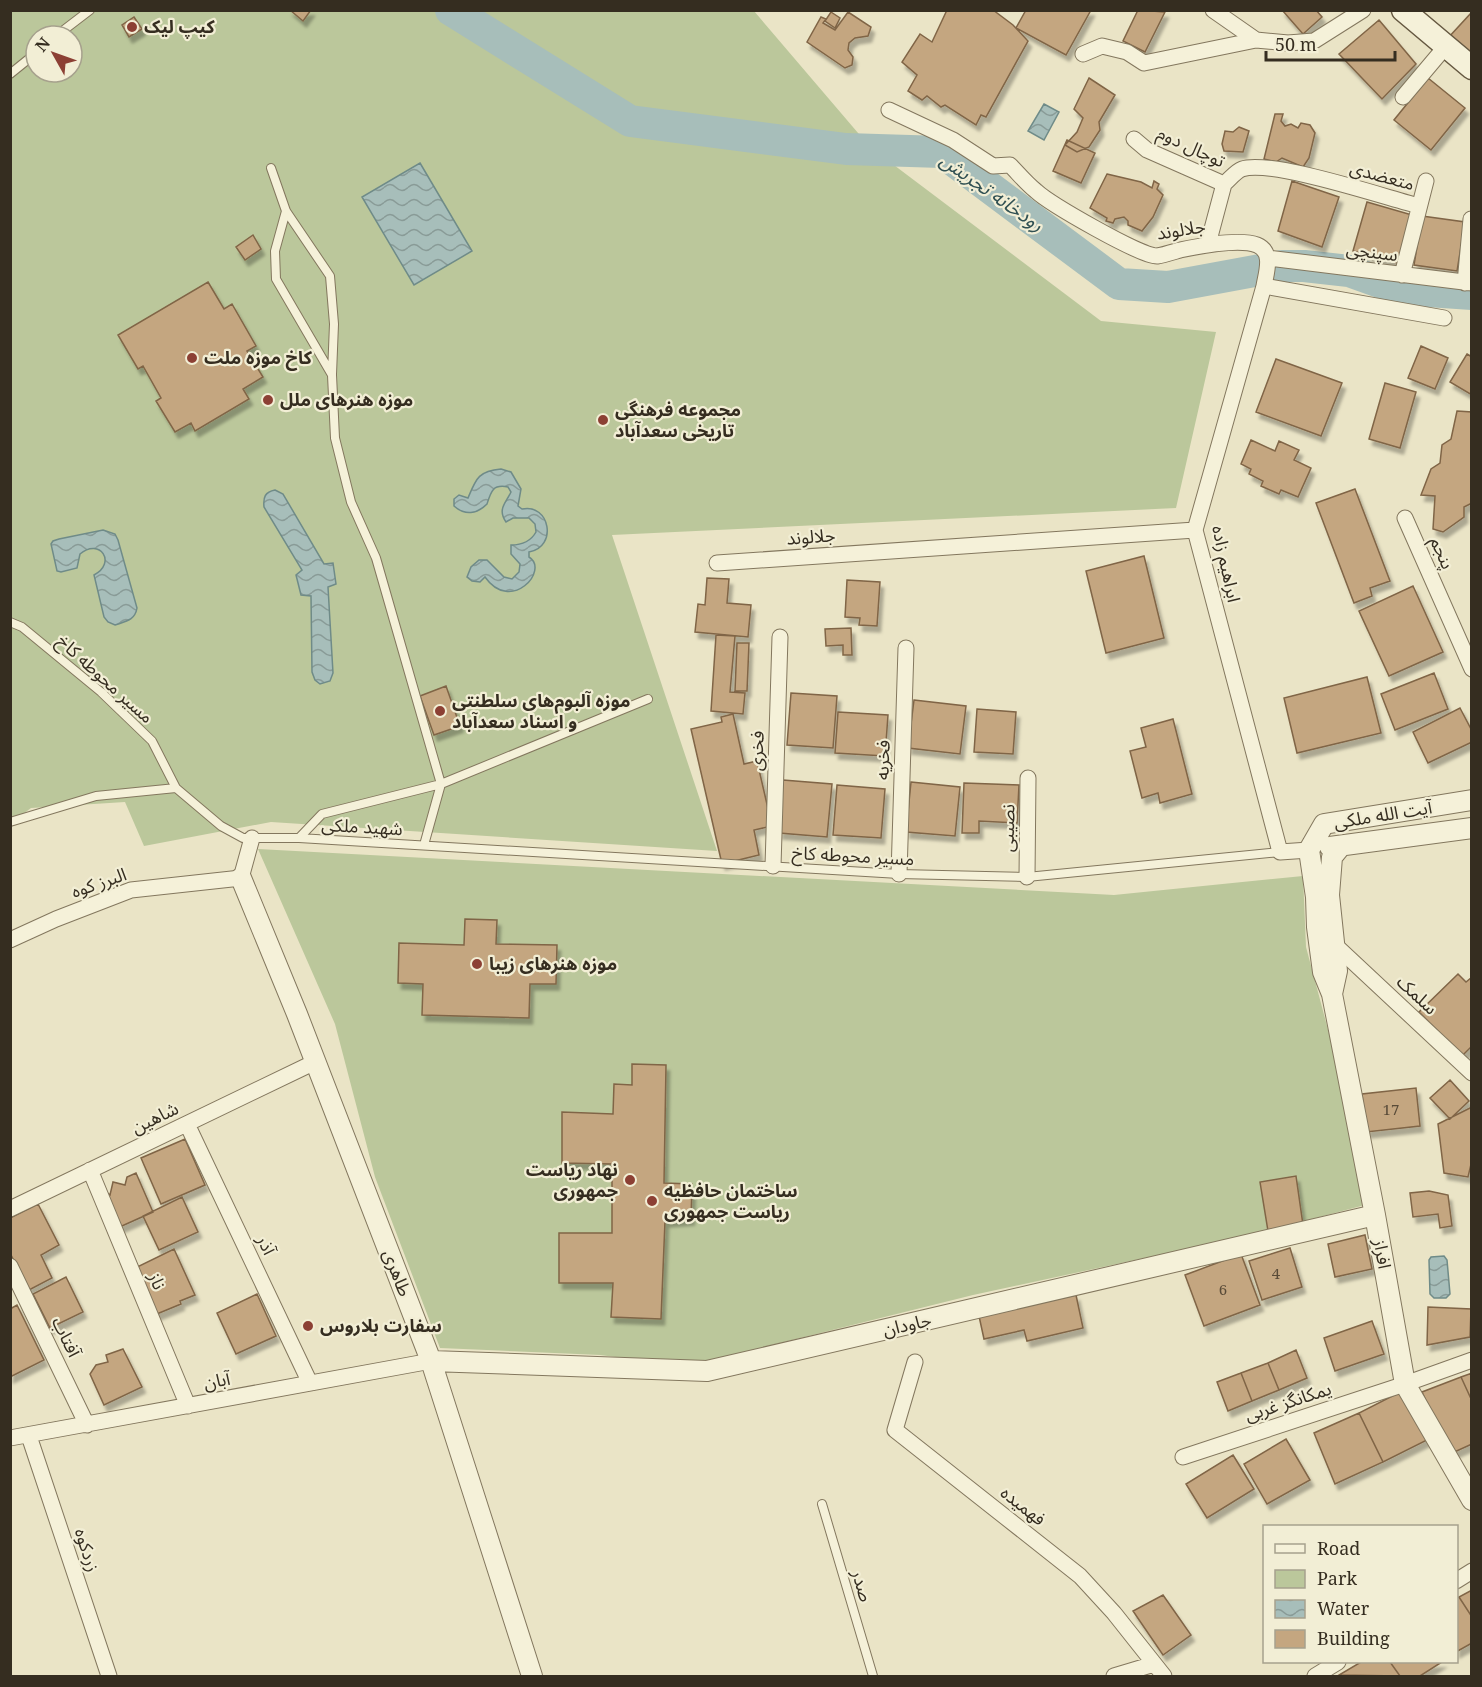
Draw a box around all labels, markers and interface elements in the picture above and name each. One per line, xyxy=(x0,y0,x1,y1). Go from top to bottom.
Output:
place label: کیپ لیک xyxy=(144,14,215,39)
marker: کیپ لیک xyxy=(125,20,139,34)
north arrow xyxy=(24,24,84,84)
scale bar xyxy=(1266,24,1395,62)
text: N xyxy=(30,32,55,56)
text: 50 m xyxy=(1275,32,1317,56)
street label: توچال دوم xyxy=(1152,120,1229,175)
water label: رودخانه تجریش xyxy=(935,146,1050,237)
street label: متعضدی xyxy=(1347,155,1417,195)
street label: جلالوند xyxy=(1155,213,1207,245)
street label: سپنچی xyxy=(1345,236,1399,266)
place label: کاخ موزه ملت xyxy=(204,345,313,371)
marker: کاخ موزه ملت xyxy=(185,351,199,365)
place label: موزه هنرهای ملل xyxy=(280,387,413,411)
marker: موزه هنرهای ملل xyxy=(261,393,275,407)
place label: مجموعه فرهنگی تاریخی سعدآباد xyxy=(615,397,741,442)
marker: مجموعه فرهنگی تاریخی سعدآباد xyxy=(596,413,610,427)
street label: جلالوند xyxy=(786,522,836,550)
street label: ابراهیم زاده xyxy=(1205,523,1247,605)
street label: پنجم xyxy=(1423,533,1461,573)
street label: مسیر محوطه کاخ xyxy=(51,628,159,730)
place label: موزه آلبوم‌های سلطنتی و اسناد سعدآباد xyxy=(452,688,631,733)
marker: موزه آلبوم‌های سلطنتی و اسناد سعدآباد xyxy=(433,704,447,718)
street label: فخری xyxy=(743,730,769,772)
street label: فخریه xyxy=(869,739,895,780)
street label: آیت الله ملکی xyxy=(1332,794,1434,834)
street label: نصیبی xyxy=(995,804,1019,852)
street label: شهید ملکی xyxy=(321,812,403,840)
street label: مسیر محوطه کاخ xyxy=(791,840,915,872)
street label: البرز کوه xyxy=(68,861,129,903)
place label: موزه هنرهای زیبا xyxy=(489,951,617,975)
marker: موزه هنرهای زیبا xyxy=(470,957,484,971)
street label: سلمک xyxy=(1392,969,1443,1019)
street label: شاهین xyxy=(127,1095,182,1139)
house number: 17 xyxy=(1383,1099,1399,1119)
place label: نهاد ریاست جمهوری xyxy=(526,1157,618,1202)
marker: نهاد ریاست جمهوری xyxy=(623,1173,637,1187)
place label: ساختمان حافظیه ریاست جمهوری xyxy=(664,1178,798,1223)
marker: ساختمان حافظیه ریاست جمهوری xyxy=(645,1194,659,1208)
street label: آذر xyxy=(252,1230,282,1259)
street label: افراز xyxy=(1368,1236,1397,1271)
street label: طاهری xyxy=(378,1246,418,1300)
house number: 4 xyxy=(1272,1263,1281,1283)
street label: ناز xyxy=(143,1267,172,1293)
house number: 6 xyxy=(1219,1279,1227,1299)
street label: جاودان xyxy=(880,1307,933,1341)
street label: آفتاب xyxy=(47,1312,87,1361)
place label: سفارت بلاروس xyxy=(320,1313,442,1337)
marker: سفارت بلاروس xyxy=(301,1319,315,1333)
street label: آبان xyxy=(201,1366,233,1394)
street label: یمکانگز غربی xyxy=(1241,1376,1334,1426)
street label: فهمیده xyxy=(996,1480,1051,1530)
street label: زردکوه xyxy=(70,1525,106,1575)
legend xyxy=(1263,1525,1458,1663)
text: Road xyxy=(1317,1536,1360,1560)
street label: صدر xyxy=(847,1566,879,1605)
text: Park xyxy=(1317,1566,1357,1590)
text: Water xyxy=(1317,1596,1370,1620)
text: Building xyxy=(1317,1626,1390,1650)

